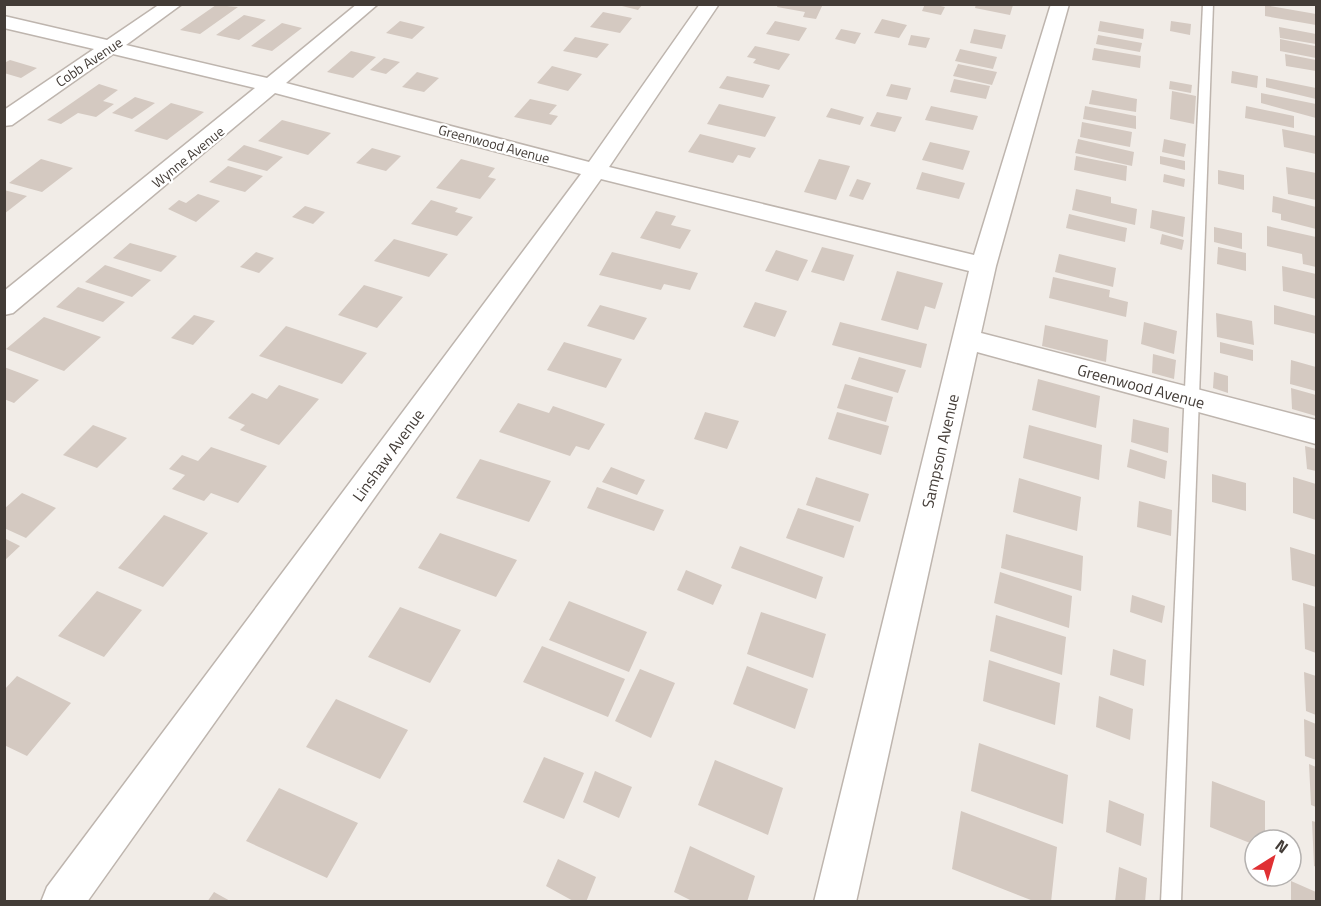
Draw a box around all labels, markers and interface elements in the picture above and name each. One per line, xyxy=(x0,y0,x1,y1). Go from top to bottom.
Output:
street label: Cobb Avenue xyxy=(51,32,126,92)
street label: Greenwood Avenue xyxy=(436,119,552,168)
street label: Wynne Avenue xyxy=(147,121,229,193)
street label: Greenwood Avenue xyxy=(1075,357,1207,415)
street label: Sampson Avenue xyxy=(915,392,965,510)
street label: Linshaw Avenue xyxy=(346,404,430,506)
north arrow xyxy=(1243,828,1303,888)
text: N xyxy=(1270,833,1294,859)

